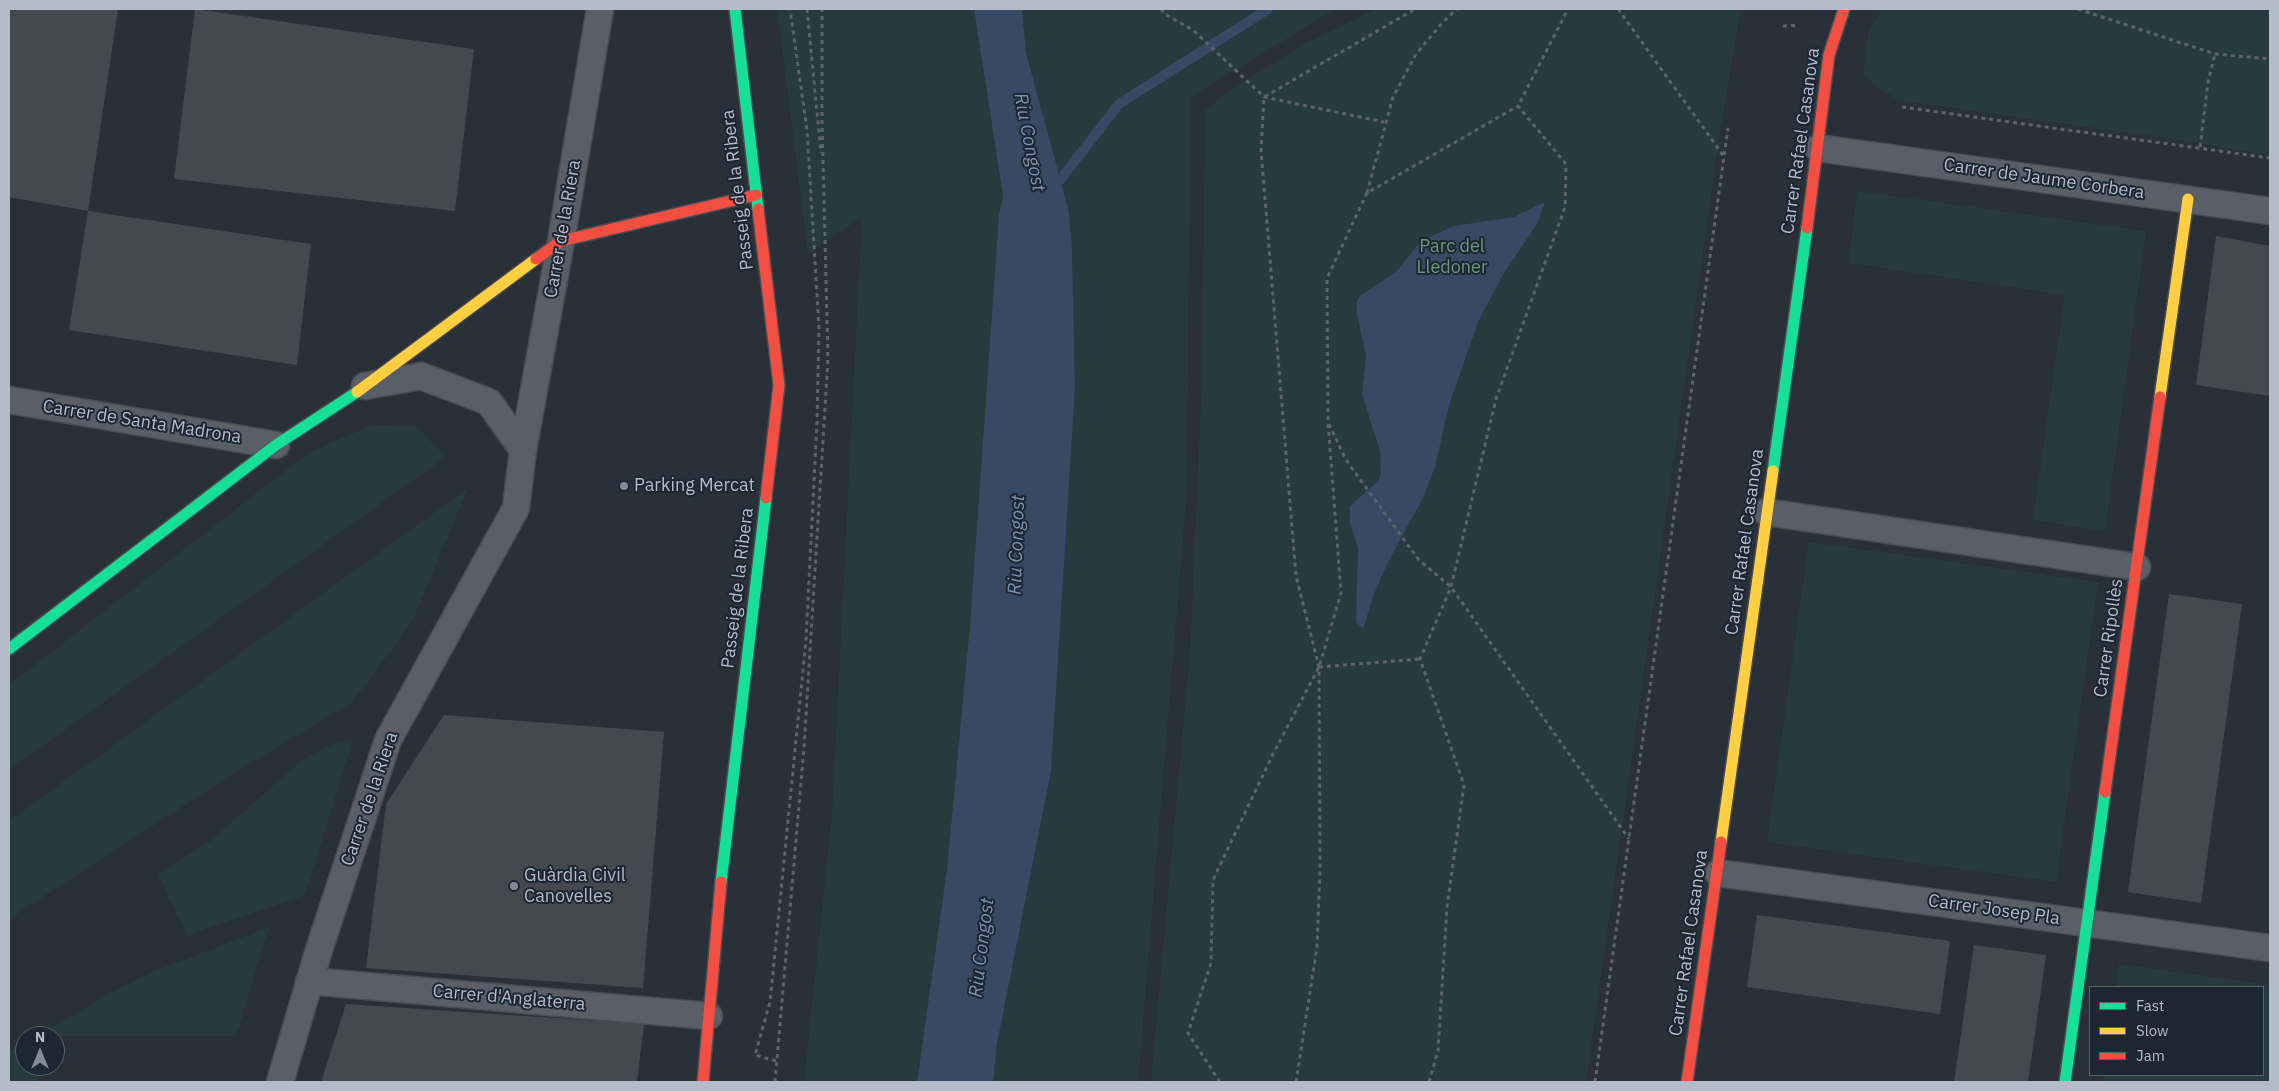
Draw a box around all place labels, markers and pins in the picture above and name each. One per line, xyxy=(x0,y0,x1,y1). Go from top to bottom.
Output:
place label: Parking Mercat xyxy=(634,475,755,497)
marker: Parking Mercat xyxy=(618,480,630,492)
place label: Guàrdia Civil Canovelles xyxy=(524,865,626,908)
marker: Guàrdia Civil Canovelles xyxy=(508,880,520,892)

